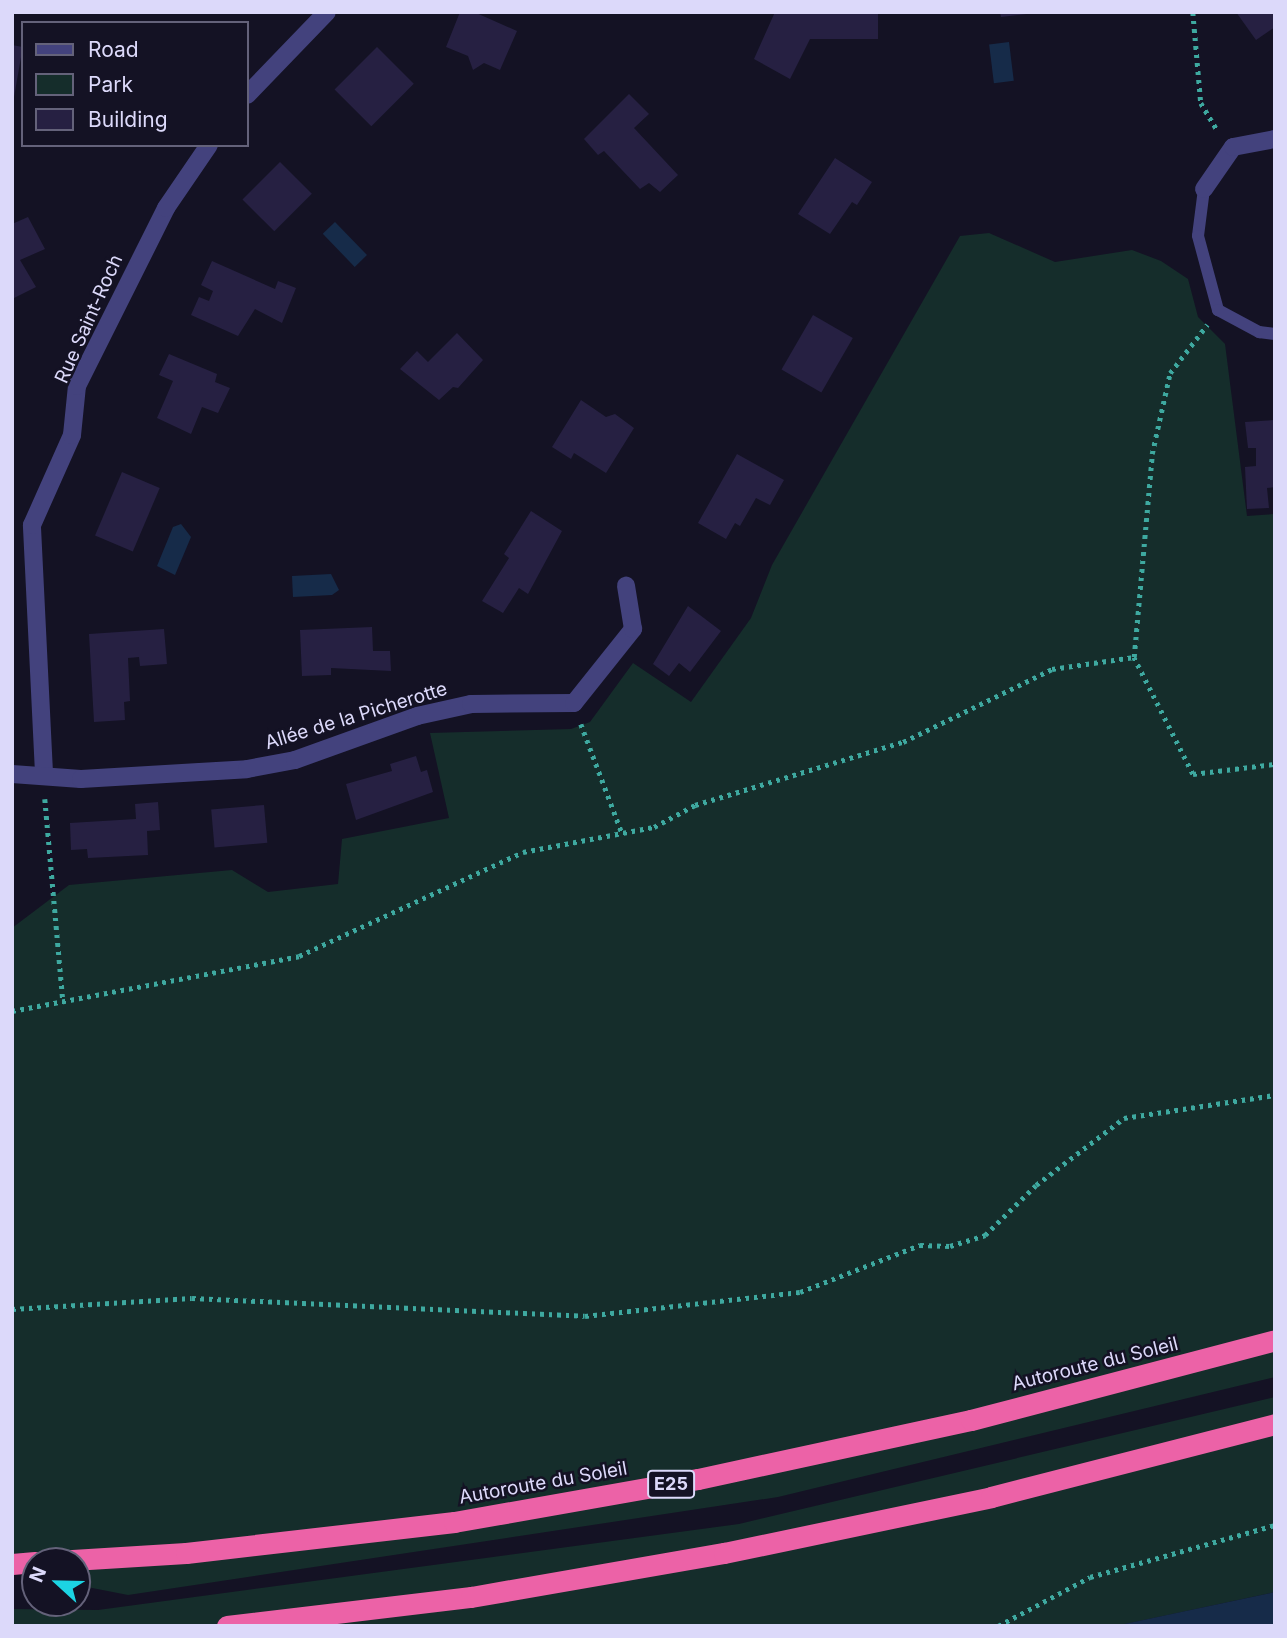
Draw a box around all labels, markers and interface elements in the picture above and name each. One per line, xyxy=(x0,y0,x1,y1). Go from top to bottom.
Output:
legend xyxy=(21,21,248,147)
text: Road xyxy=(88,37,139,62)
text: Park xyxy=(88,72,133,97)
text: Building xyxy=(88,107,168,132)
street label: Rue Saint-Roch xyxy=(50,251,128,387)
street label: Allée de la Picherotte xyxy=(262,677,450,755)
street label: Autoroute du Soleil xyxy=(1010,1332,1180,1396)
street label: Autoroute du Soleil xyxy=(457,1457,629,1509)
road number: E25 xyxy=(646,1470,696,1498)
north arrow xyxy=(21,1547,91,1617)
text: N xyxy=(25,1564,51,1586)

